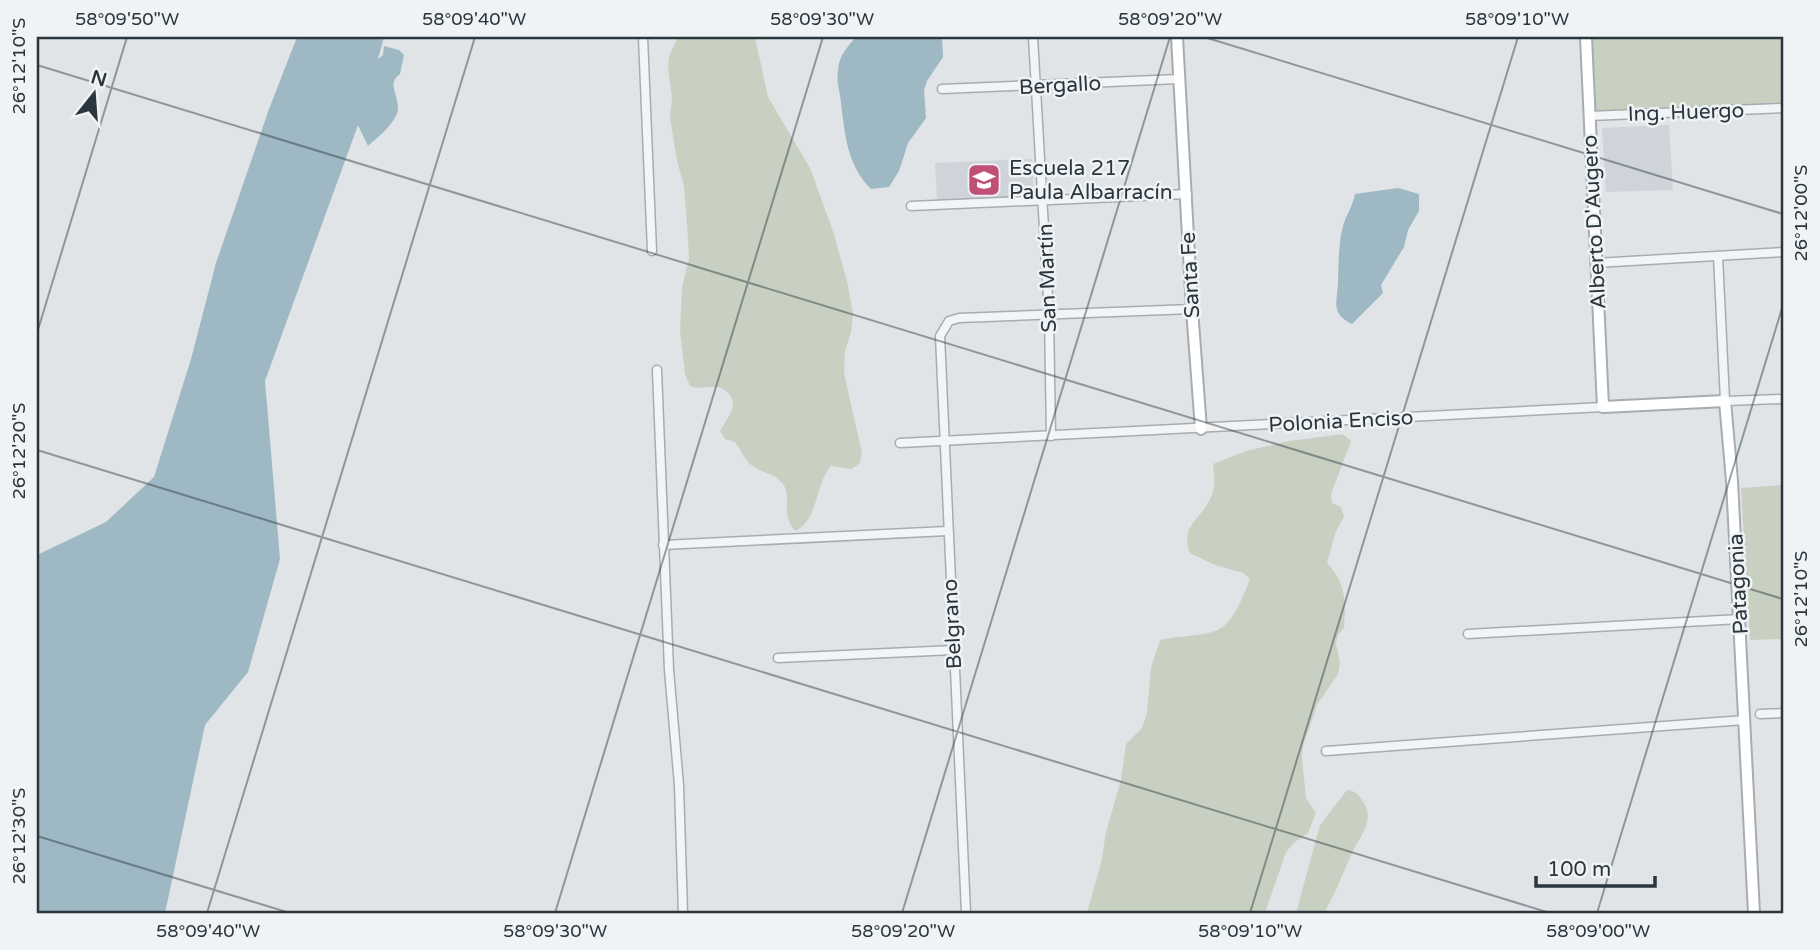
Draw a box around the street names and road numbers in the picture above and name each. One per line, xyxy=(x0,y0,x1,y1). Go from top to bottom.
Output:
street label: Bergallo xyxy=(1018,71,1102,100)
street label: Ing. Huergo xyxy=(1627,98,1745,127)
street label: Alberto D'Augero xyxy=(1577,134,1612,310)
street label: San Martín xyxy=(1033,223,1062,333)
street label: Santa Fe xyxy=(1176,231,1205,319)
street label: Polonia Enciso xyxy=(1268,405,1414,438)
street label: Patagonia xyxy=(1723,533,1754,635)
street label: Belgrano xyxy=(938,578,967,670)

